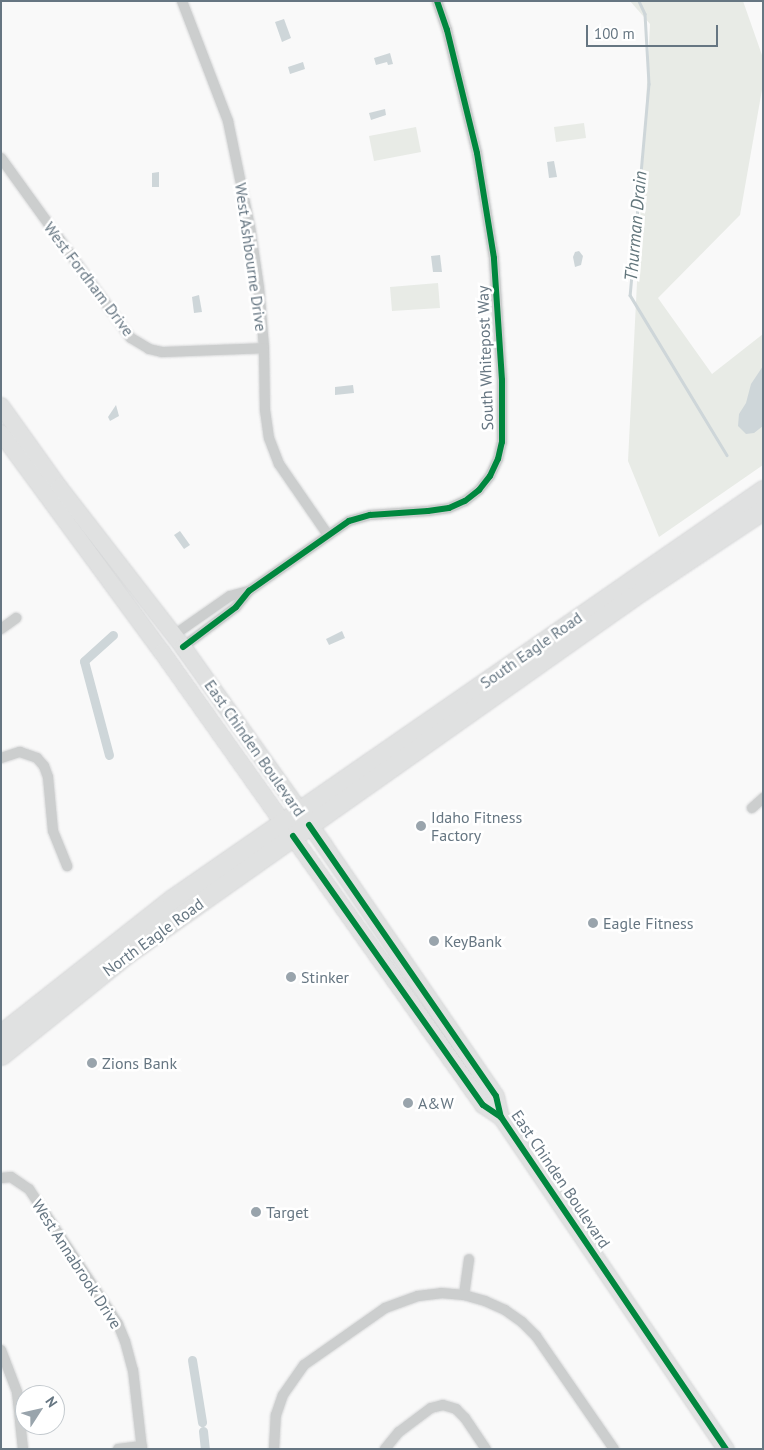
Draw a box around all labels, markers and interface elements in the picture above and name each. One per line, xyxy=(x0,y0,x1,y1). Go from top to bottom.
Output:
scale bar xyxy=(589,15,722,47)
text: 100 m xyxy=(594,24,635,43)
water label: Thurman Drain xyxy=(620,170,652,282)
street label: West Ashbourne Drive xyxy=(231,181,271,333)
street label: West Fordham Drive xyxy=(40,218,138,340)
street label: South Whitepost Way xyxy=(473,285,497,431)
street label: South Eagle Road xyxy=(476,608,586,692)
street label: East Chinden Boulevard xyxy=(201,676,309,820)
place label: Idaho Fitness Factory xyxy=(431,807,522,845)
marker: Idaho Fitness Factory xyxy=(415,820,427,832)
street label: North Eagle Road xyxy=(99,894,207,980)
place label: Eagle Fitness xyxy=(603,913,694,933)
marker: Eagle Fitness xyxy=(587,917,599,929)
place label: KeyBank xyxy=(444,931,502,951)
marker: KeyBank xyxy=(428,935,440,947)
place label: Stinker xyxy=(301,967,349,987)
marker: Stinker xyxy=(285,971,297,983)
place label: Zions Bank xyxy=(102,1053,177,1073)
marker: Zions Bank xyxy=(86,1057,98,1069)
place label: A&W xyxy=(418,1093,454,1113)
marker: A&W xyxy=(402,1097,414,1109)
street label: East Chinden Boulevard xyxy=(508,1106,614,1252)
street label: West Annabrook Drive xyxy=(28,1195,126,1333)
place label: Target xyxy=(266,1202,309,1222)
marker: Target xyxy=(250,1206,262,1218)
north arrow xyxy=(15,1385,65,1435)
text: N xyxy=(41,1393,61,1411)

